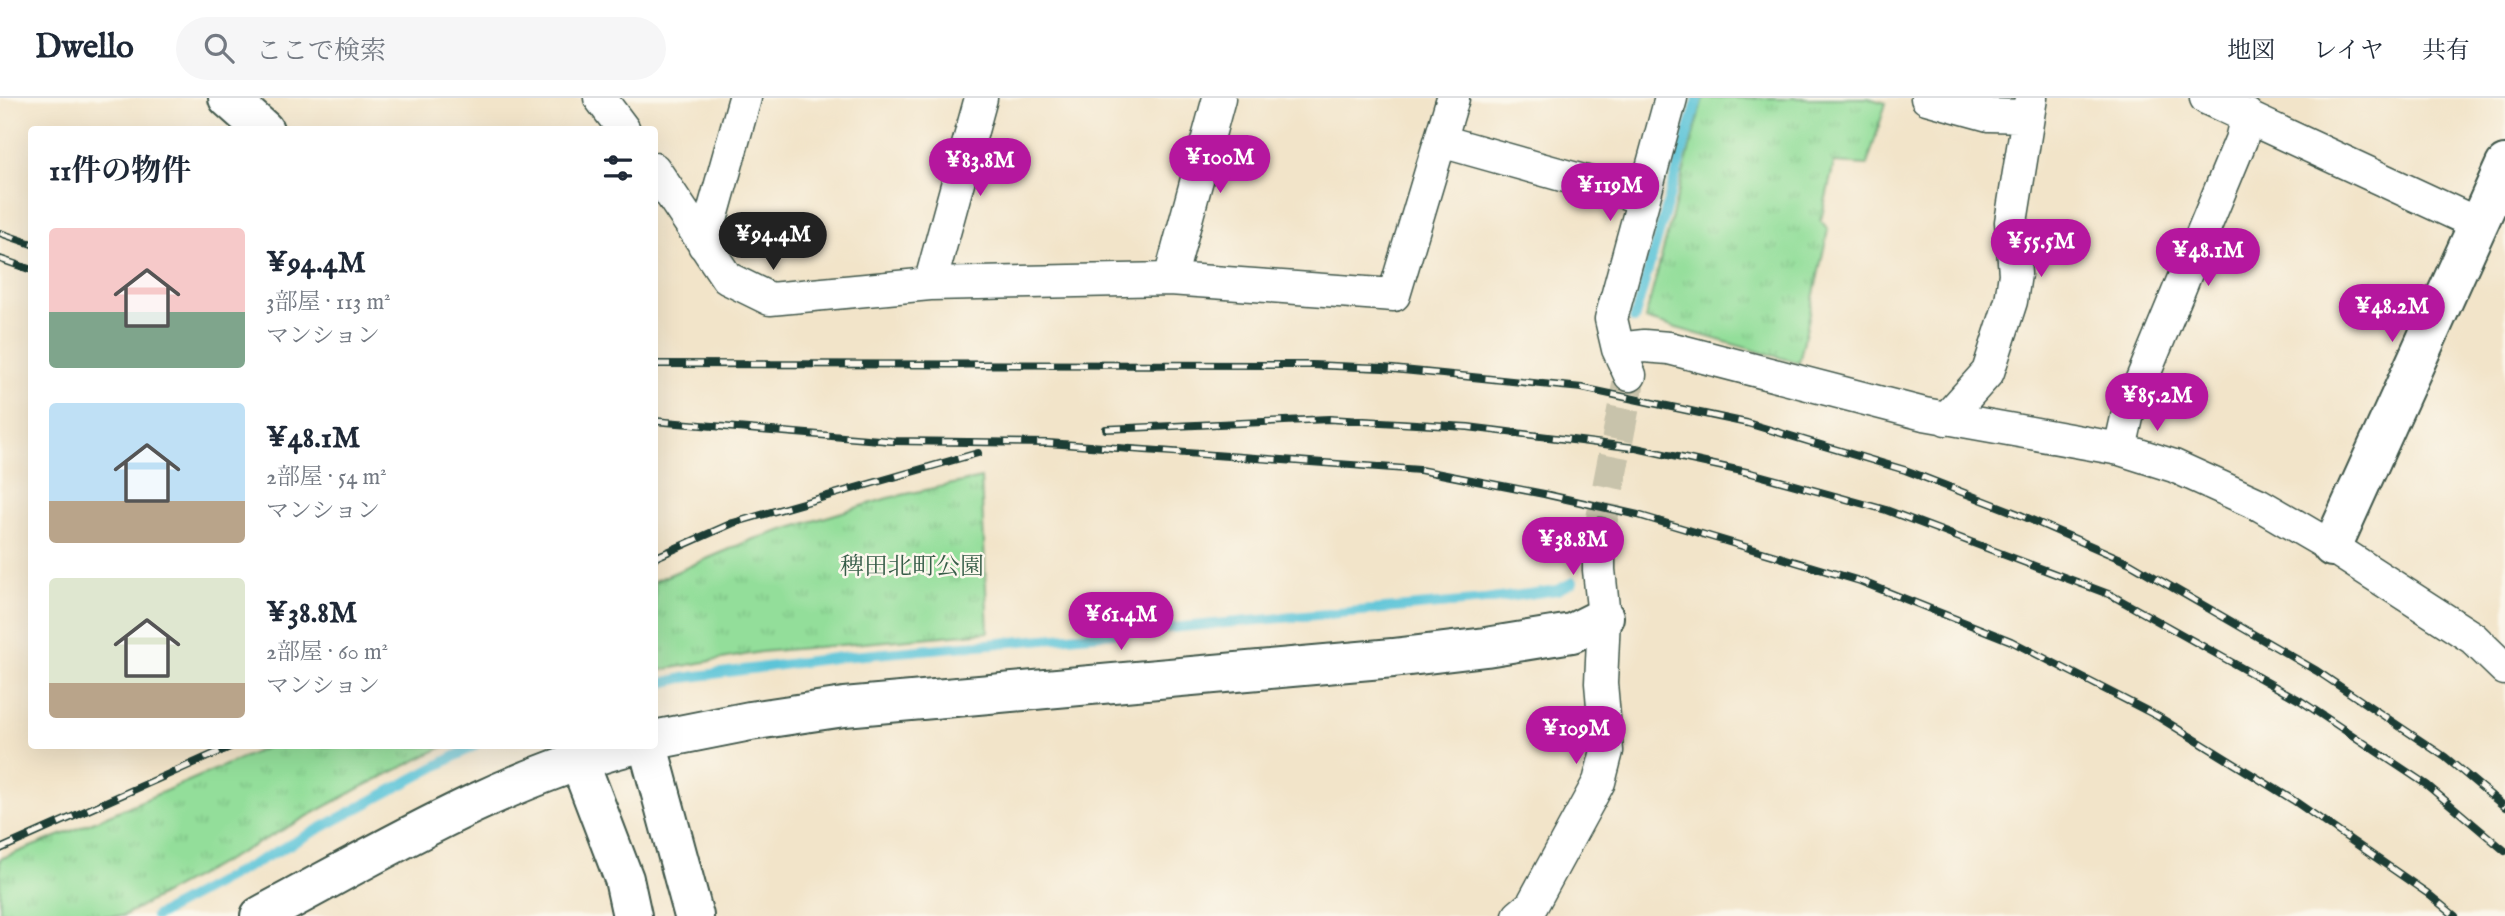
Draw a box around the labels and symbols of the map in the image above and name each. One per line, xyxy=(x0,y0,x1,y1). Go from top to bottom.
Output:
pin: ¥100M xyxy=(1171,136,1269,195)
pin: ¥83.8M xyxy=(923,139,1037,198)
pin: ¥119M xyxy=(1561,164,1659,223)
pin: ¥94.4M xyxy=(716,212,830,272)
pin: ¥55.5M xyxy=(1984,220,2098,279)
pin: ¥48.1M xyxy=(2151,228,2265,288)
pin: ¥48.2M xyxy=(2335,285,2449,344)
pin: ¥85.2M xyxy=(2100,374,2214,433)
pin: ¥38.8M xyxy=(1516,518,1630,577)
park label: 稗田北町公園 xyxy=(840,552,984,583)
pin: ¥61.4M xyxy=(1064,592,1178,652)
pin: ¥109M xyxy=(1527,706,1625,766)

